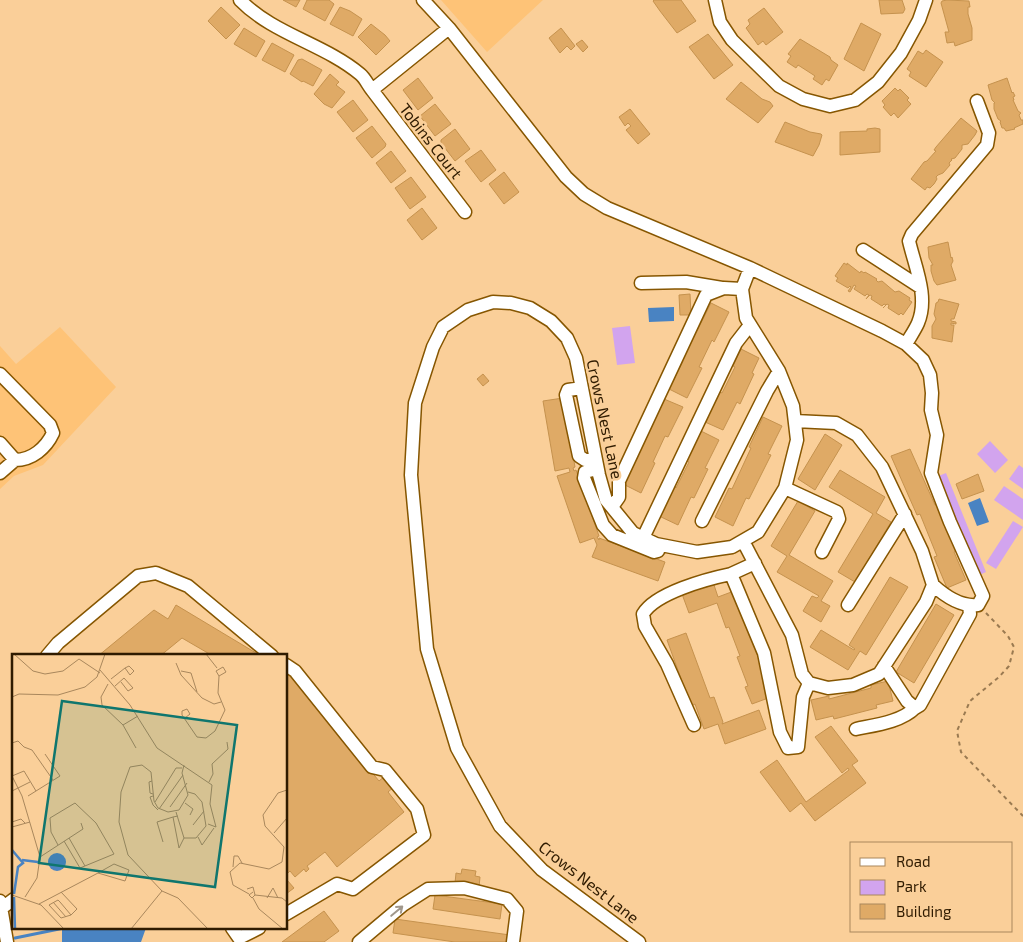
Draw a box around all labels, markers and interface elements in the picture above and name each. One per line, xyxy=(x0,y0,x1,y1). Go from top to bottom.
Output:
street label: Tobins Court xyxy=(396,99,467,182)
street label: Crows Nest Lane xyxy=(584,357,627,480)
inset map xyxy=(12,654,288,930)
street label: Crows Nest Lane xyxy=(535,837,643,927)
legend xyxy=(850,842,1013,932)
text: Road xyxy=(896,852,931,870)
text: Park xyxy=(896,877,927,895)
text: Building xyxy=(896,902,952,920)
one-way arrow xyxy=(390,905,403,916)

